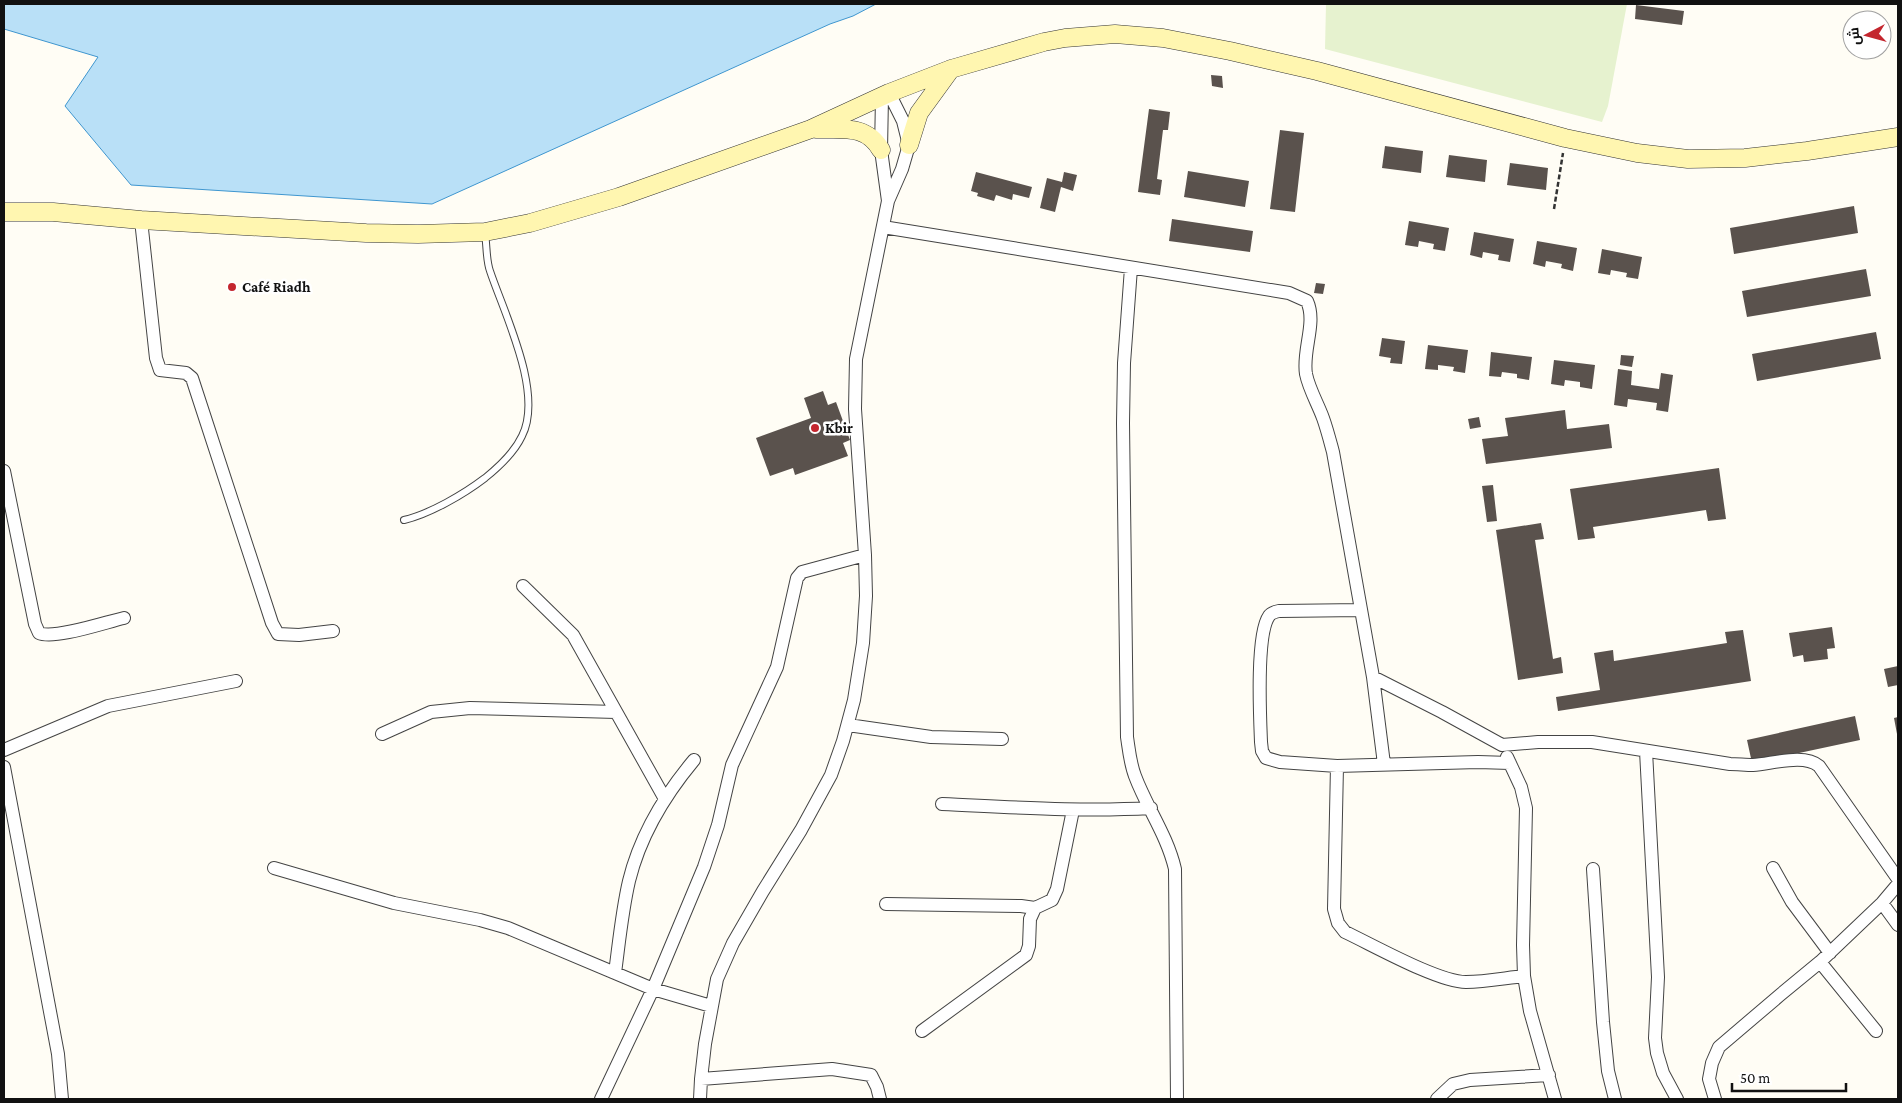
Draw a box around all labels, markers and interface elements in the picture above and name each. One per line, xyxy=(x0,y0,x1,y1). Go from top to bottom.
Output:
north arrow xyxy=(1842,10,1892,60)
text: ش xyxy=(1845,26,1864,46)
place label: Café Riadh xyxy=(242,279,311,295)
marker: Café Riadh xyxy=(226,281,238,293)
place label: Kbir xyxy=(825,420,853,436)
marker: Kbir xyxy=(809,422,821,434)
scale bar xyxy=(1732,1060,1846,1092)
text: 50 m xyxy=(1740,1070,1770,1086)

